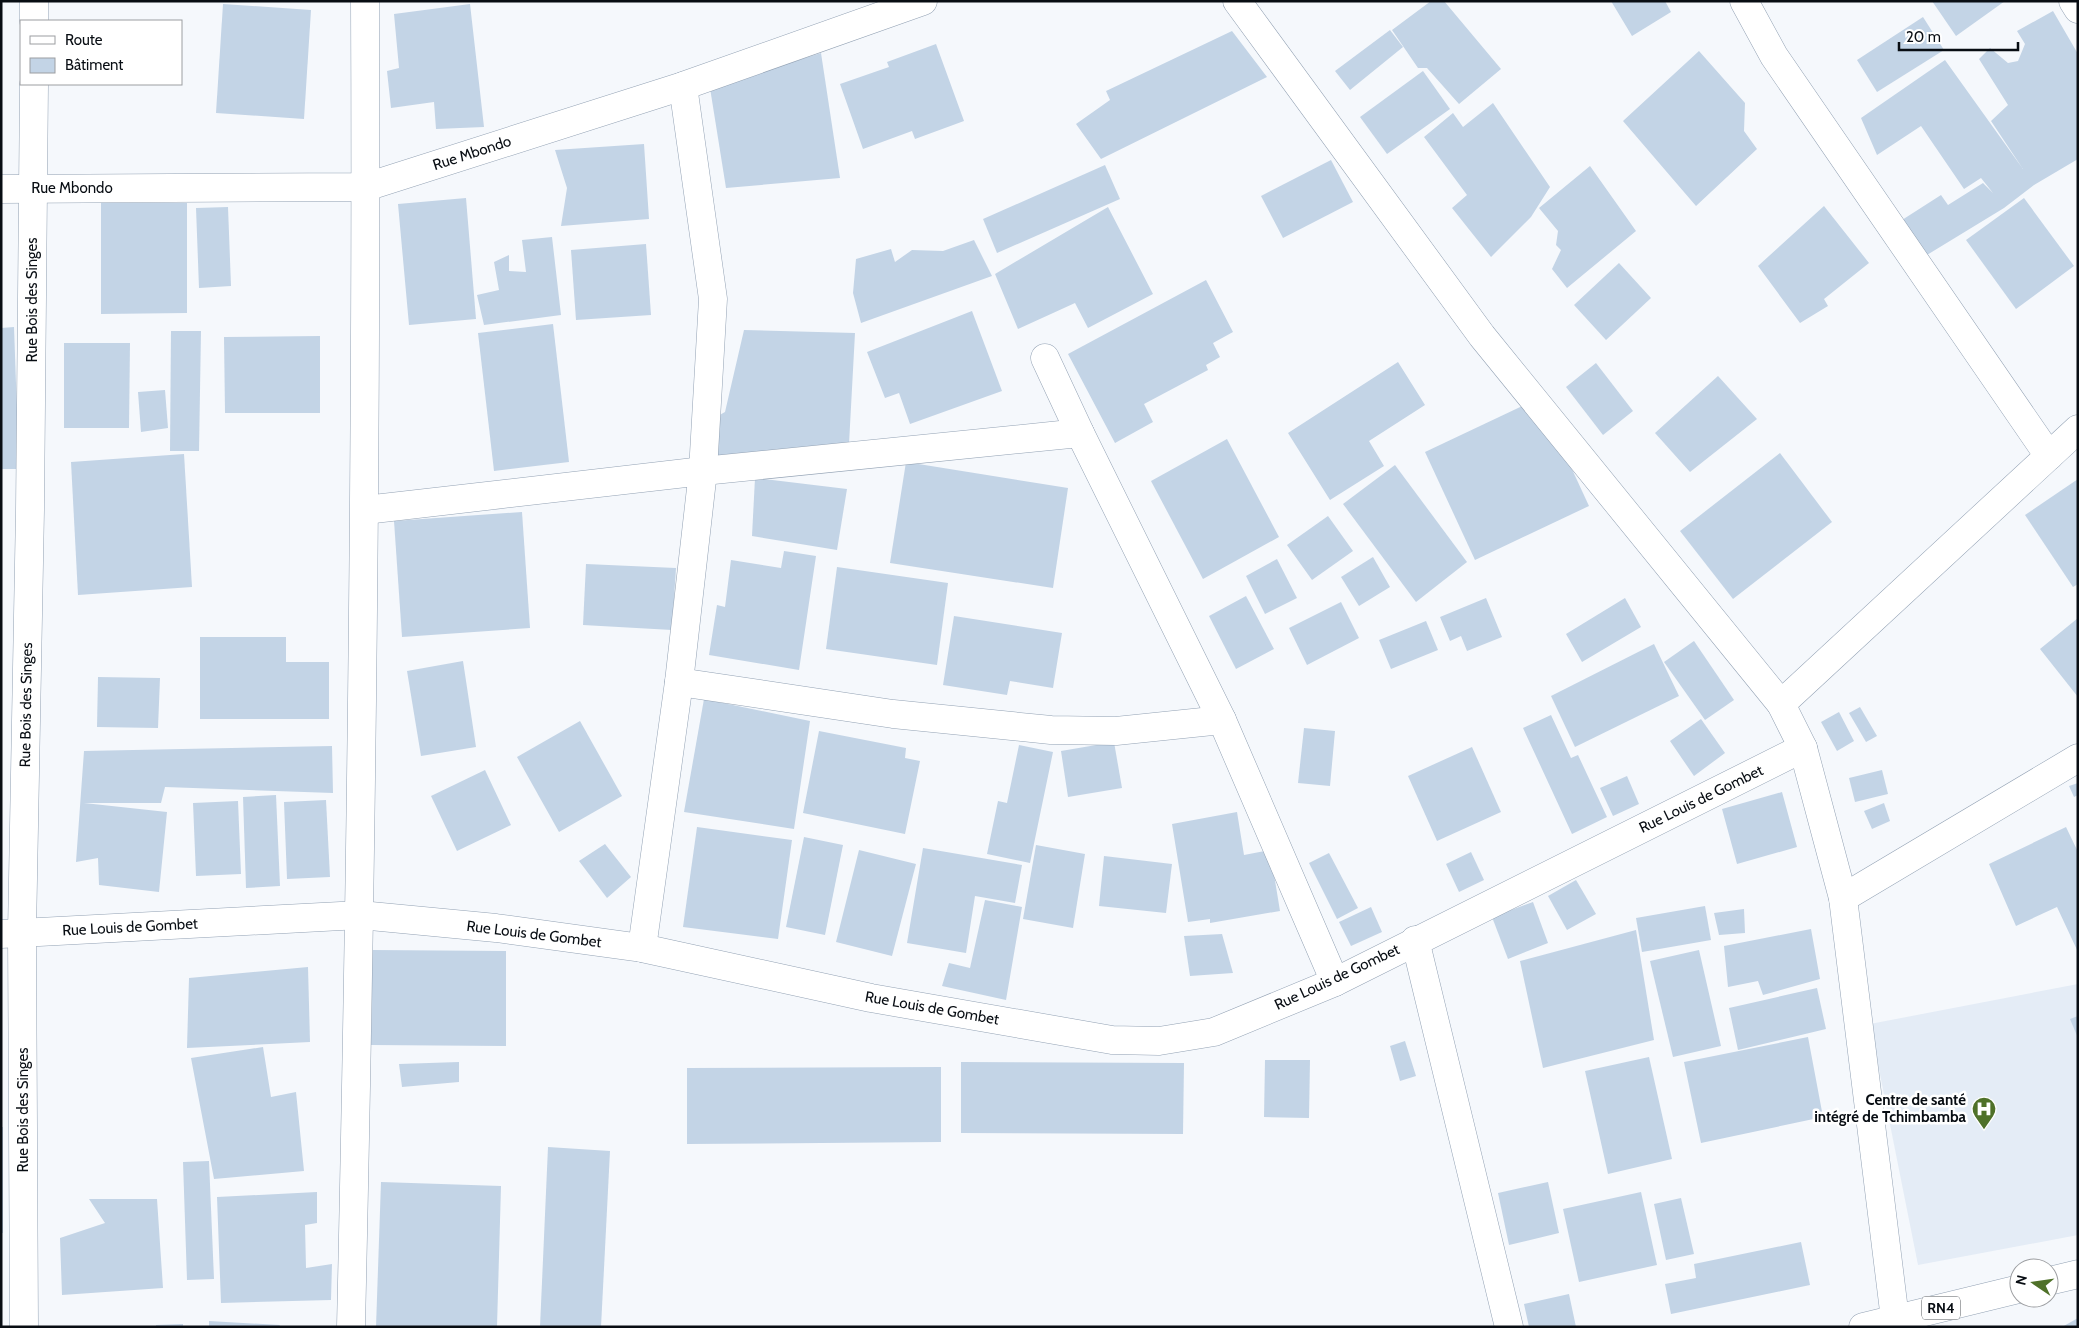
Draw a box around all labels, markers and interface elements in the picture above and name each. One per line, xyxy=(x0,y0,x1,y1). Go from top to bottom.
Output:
legend xyxy=(20,20,182,85)
scale bar xyxy=(1899,20,2018,52)
text: 20 m xyxy=(1906,28,1941,46)
text: Route xyxy=(65,31,103,49)
text: Bâtiment xyxy=(65,56,123,74)
street label: Rue Mbondo xyxy=(431,132,513,174)
street label: Rue Mbondo xyxy=(31,179,113,197)
street label: Rue Bois des Singes xyxy=(23,238,41,362)
street label: Rue Bois des Singes xyxy=(16,642,36,768)
street label: Rue Louis de Gombet xyxy=(1636,761,1766,837)
street label: Rue Louis de Gombet xyxy=(62,914,198,940)
street label: Rue Louis de Gombet xyxy=(465,917,603,951)
street label: Rue Louis de Gombet xyxy=(1272,940,1402,1014)
street label: Rue Louis de Gombet xyxy=(864,987,1000,1029)
street label: Rue Bois des Singes xyxy=(14,1048,32,1172)
place label: Centre de santé intégré de Tchimbamba xyxy=(1814,1091,1967,1126)
hospital icon: Centre de santé intégré de Tchimbamba xyxy=(1971,1096,1997,1130)
north arrow xyxy=(2009,1258,2059,1308)
text: N xyxy=(2011,1273,2031,1287)
road number: RN4 xyxy=(1922,1296,1960,1320)

